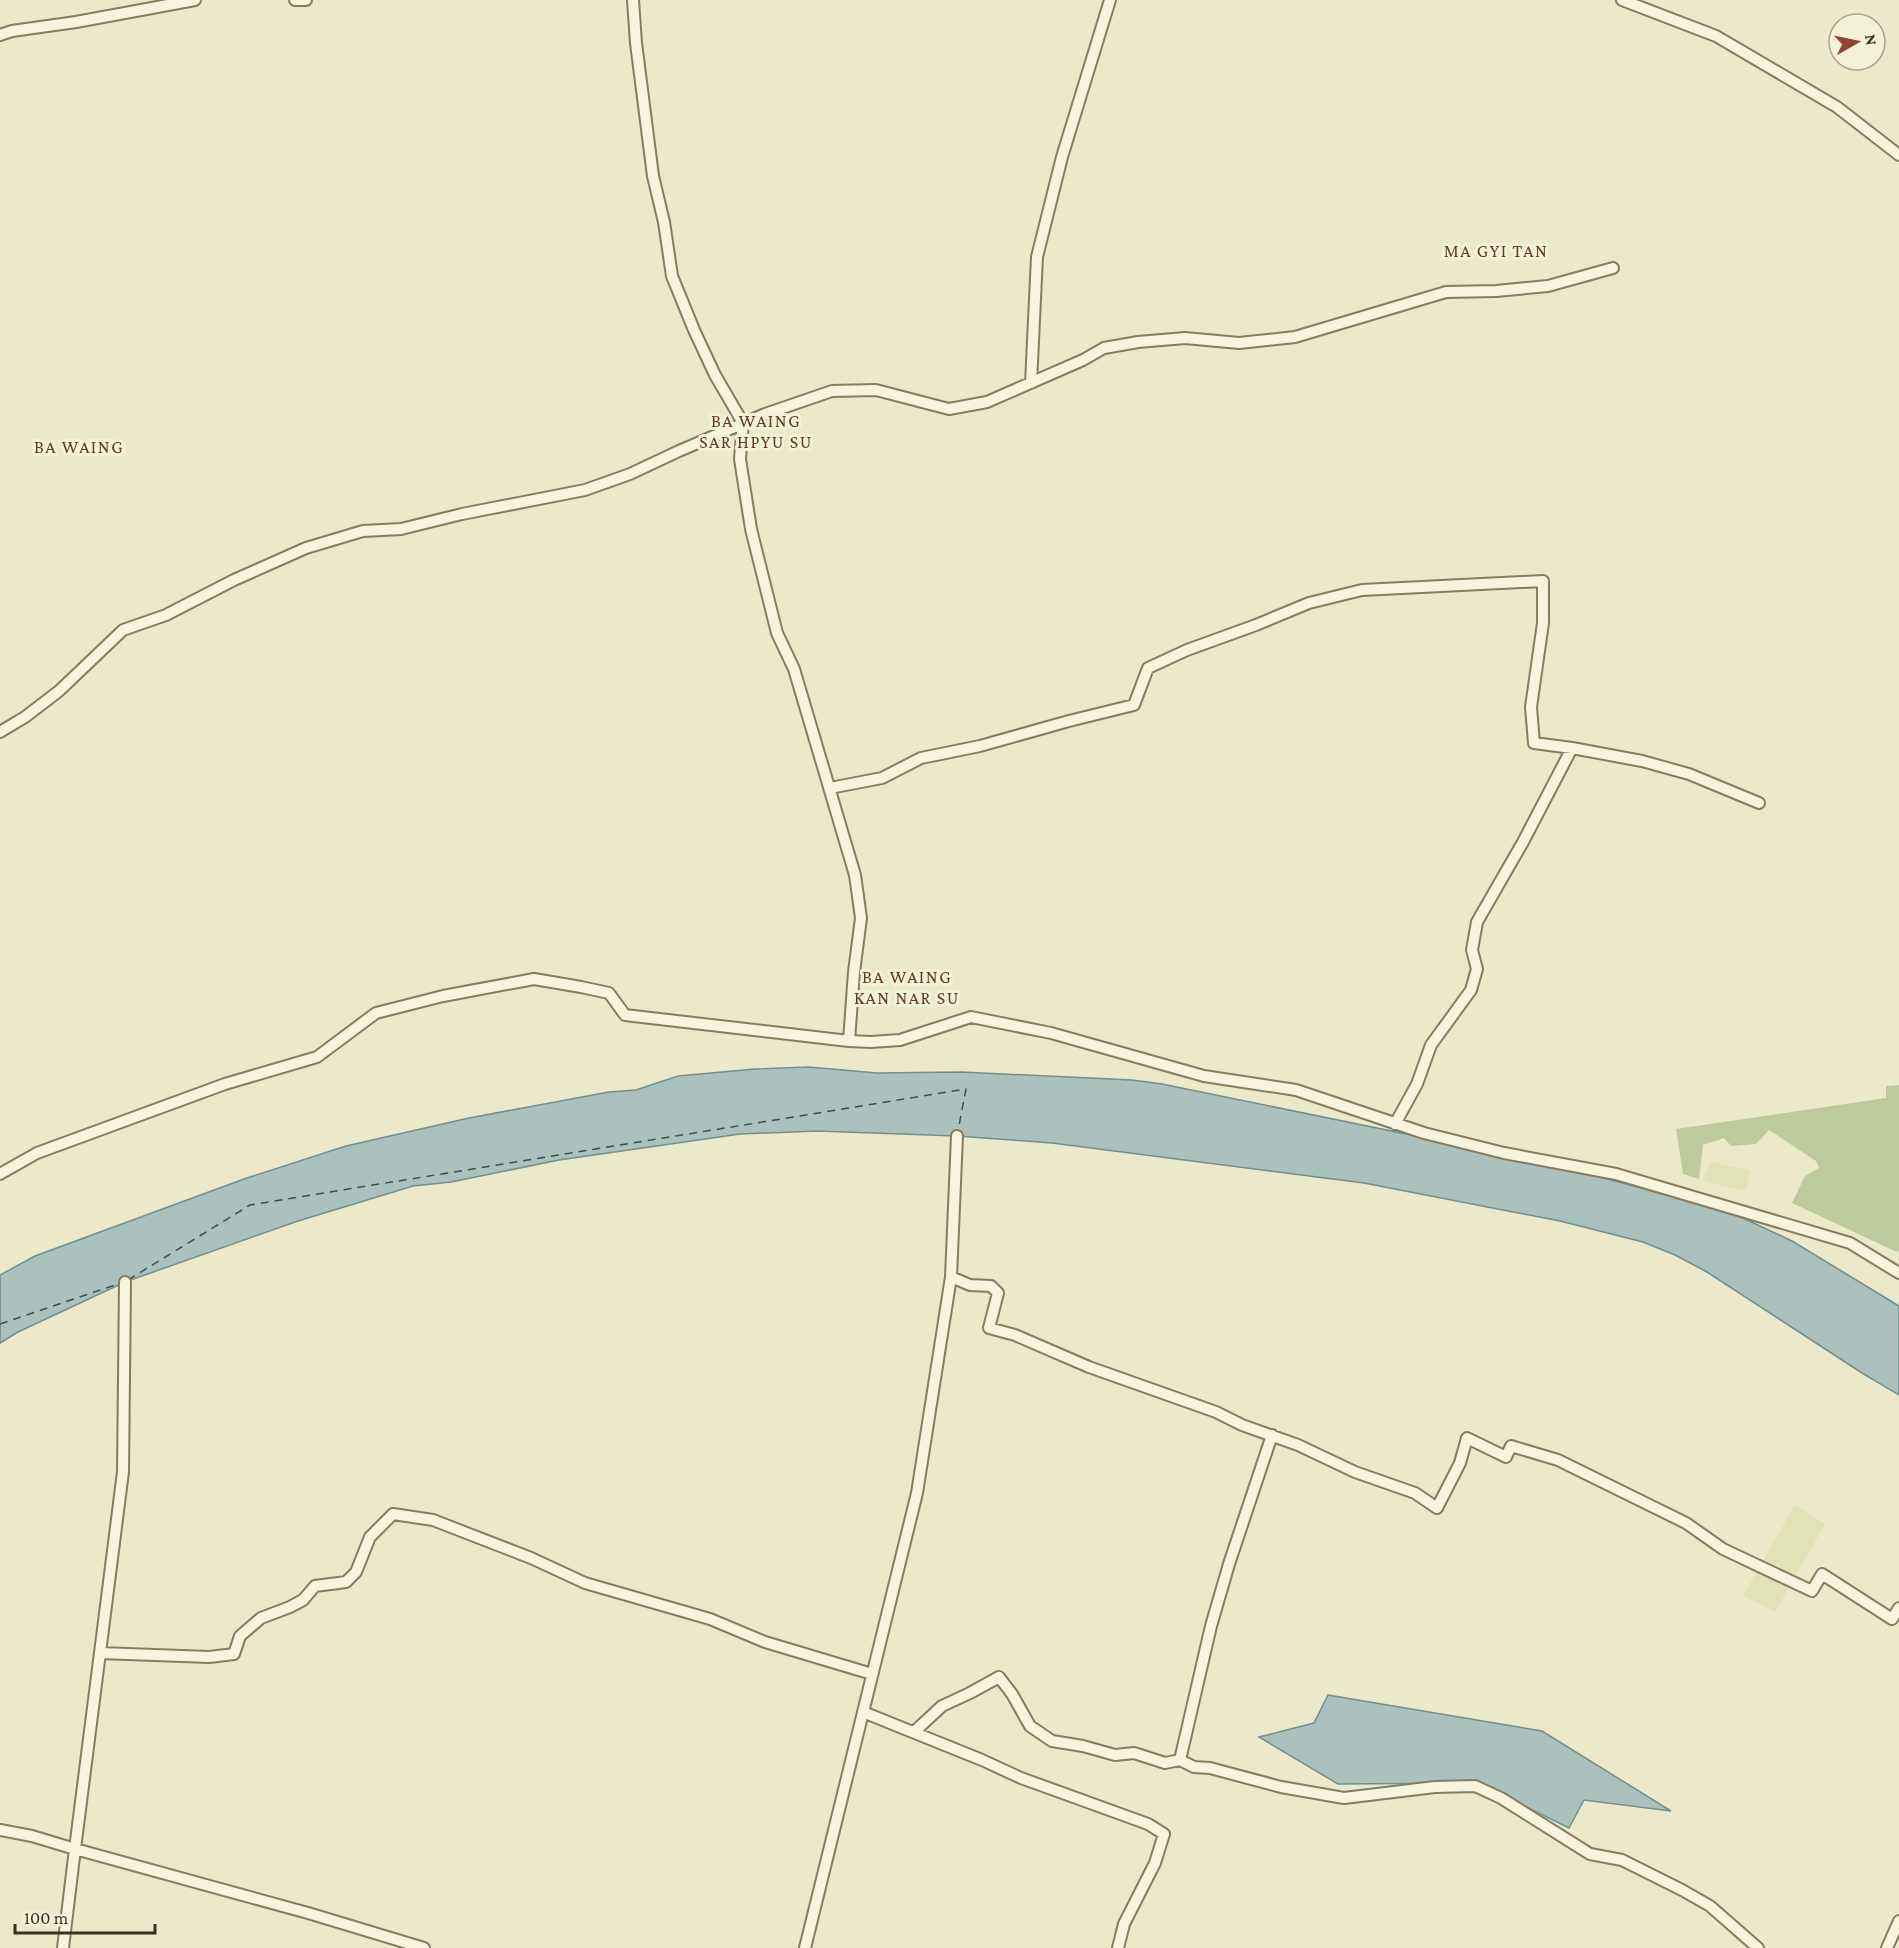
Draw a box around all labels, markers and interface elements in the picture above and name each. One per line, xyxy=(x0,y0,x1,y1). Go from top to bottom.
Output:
north arrow xyxy=(1827,12,1887,72)
text: N xyxy=(1862,33,1881,47)
district label: MA GYI TAN xyxy=(1444,241,1548,261)
district label: BA WAING SAR HPYU SU xyxy=(699,411,813,452)
district label: BA WAING xyxy=(34,437,124,457)
district label: BA WAING KAN NAR SU xyxy=(854,967,960,1008)
scale bar xyxy=(15,1897,154,1935)
text: 100 m xyxy=(24,1908,69,1928)

